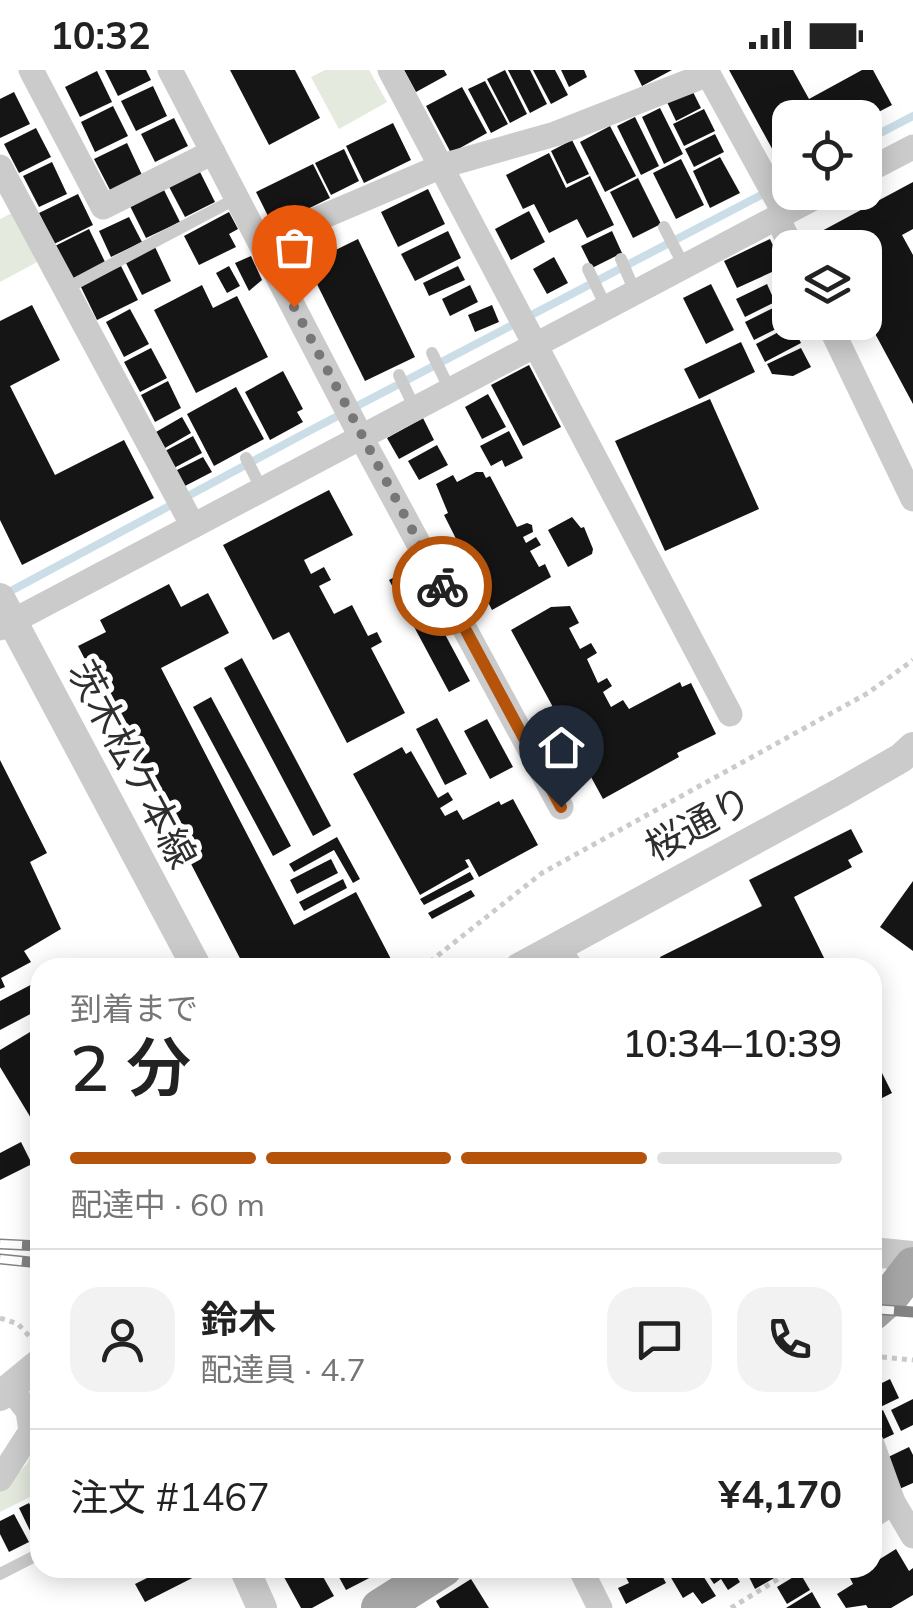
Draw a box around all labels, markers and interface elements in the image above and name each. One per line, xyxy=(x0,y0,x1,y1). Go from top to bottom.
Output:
text: 10:32 xyxy=(50,11,151,59)
map controls xyxy=(772,100,882,340)
button: locate xyxy=(772,100,882,210)
pin xyxy=(252,205,337,308)
icon: bag xyxy=(267,220,322,275)
button: layers xyxy=(772,230,882,340)
courier xyxy=(392,536,492,636)
icon: bike xyxy=(415,559,470,614)
street label: 茨木松ケ本線 xyxy=(58,652,208,876)
pin xyxy=(519,705,604,808)
icon: home xyxy=(534,720,589,775)
street label: 桜通り xyxy=(636,775,760,871)
text: 到着まで xyxy=(70,988,198,1028)
text: 10:34–10:39 xyxy=(622,1019,842,1067)
text: 2 分 xyxy=(70,1026,191,1107)
text: 配達中 · 60 m xyxy=(70,1184,265,1224)
button: person xyxy=(70,1287,175,1392)
button: chat xyxy=(607,1287,712,1392)
button: phone xyxy=(737,1287,842,1392)
text: 鈴木 xyxy=(200,1295,276,1343)
text: 配達員 · 4.7 xyxy=(200,1349,366,1389)
text: ¥4,170 xyxy=(719,1470,842,1518)
text: 注文 #1467 xyxy=(70,1473,270,1521)

